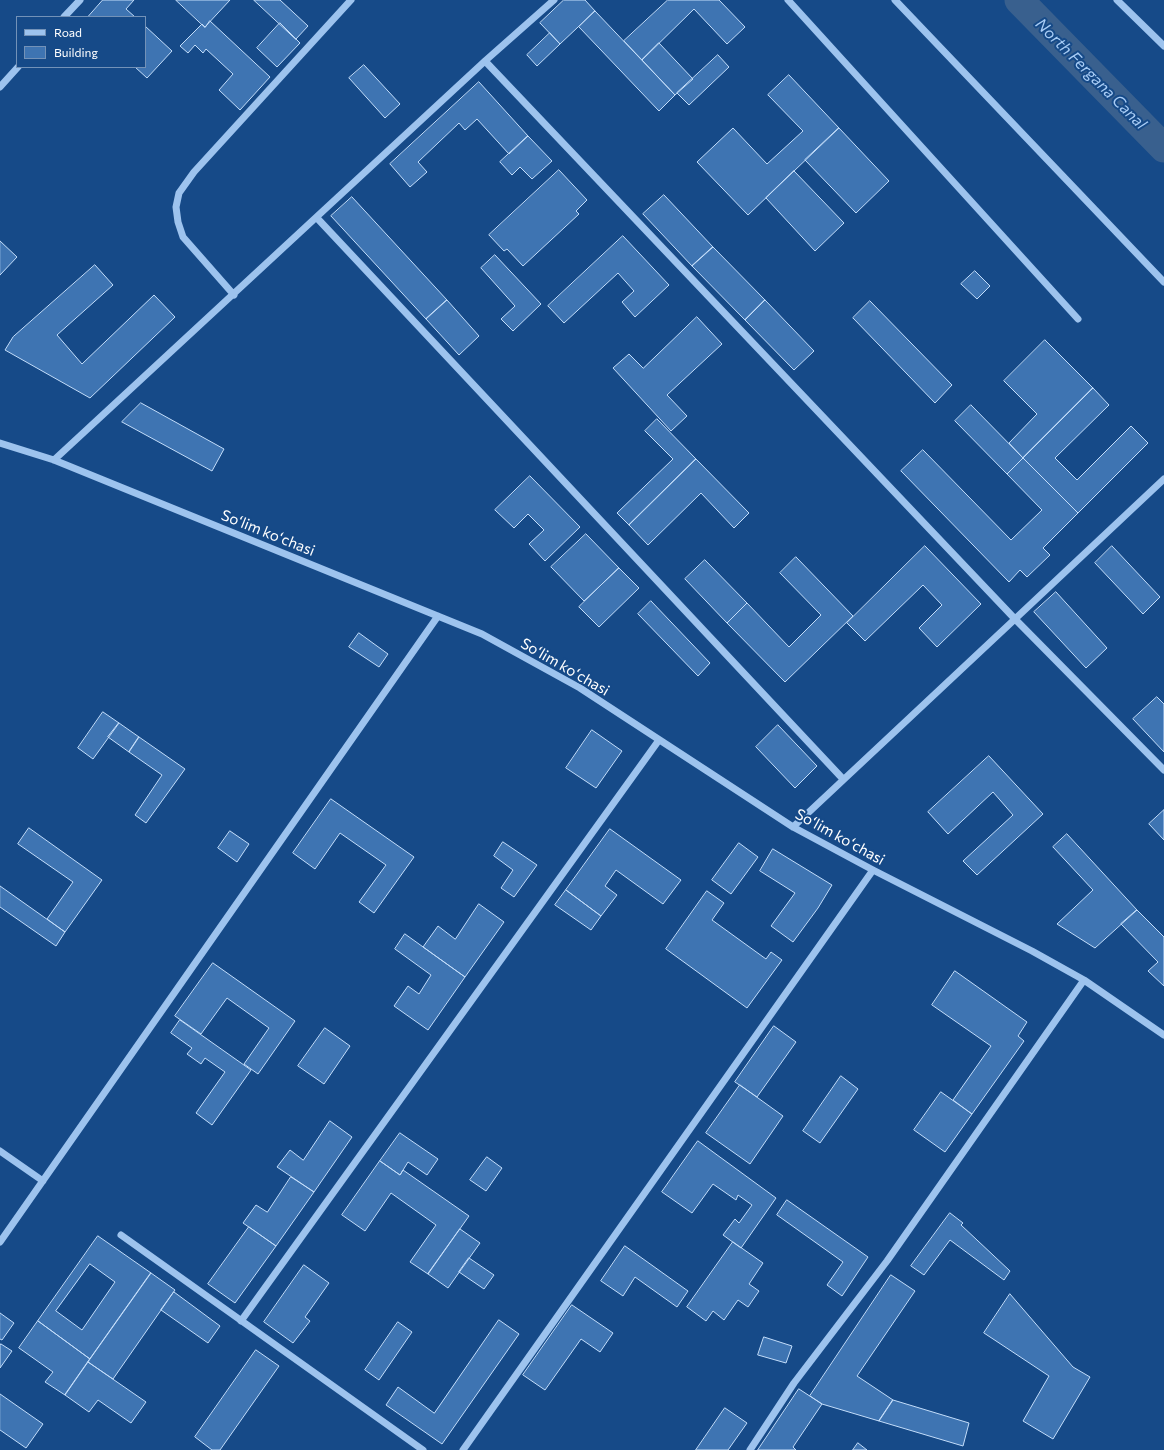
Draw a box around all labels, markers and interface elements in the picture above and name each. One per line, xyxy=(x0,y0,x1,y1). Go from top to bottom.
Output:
water label: North Fergana Canal xyxy=(1032,15,1150,133)
legend xyxy=(16,16,146,68)
text: Road xyxy=(54,25,82,39)
text: Building xyxy=(54,45,98,59)
street label: Soʻlim koʻchasi xyxy=(218,506,318,560)
street label: Soʻlim koʻchasi xyxy=(517,634,613,700)
street label: Soʻlim koʻchasi xyxy=(792,805,888,869)

